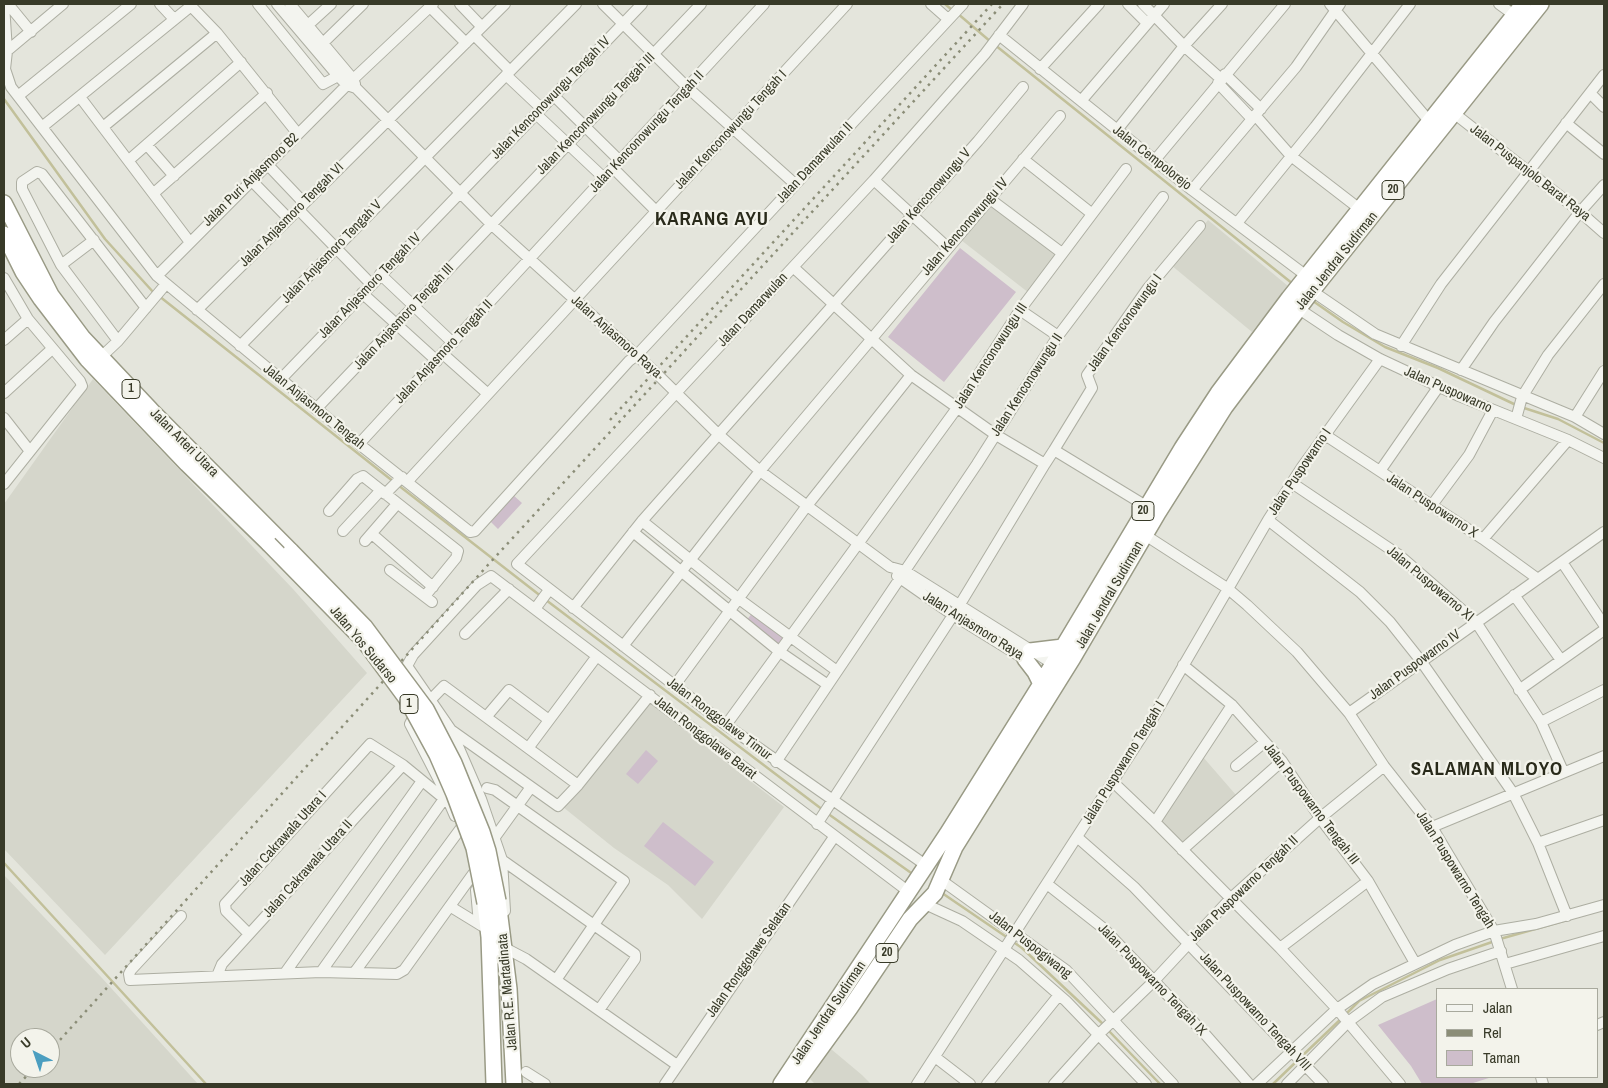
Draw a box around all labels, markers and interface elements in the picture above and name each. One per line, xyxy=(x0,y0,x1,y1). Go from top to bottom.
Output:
street label: Jalan Kenconowungu Tengah IV xyxy=(488,33,614,163)
street label: Jalan Kenconowungu Tengah III xyxy=(533,49,659,179)
street label: Jalan Kenconowungu Tengah I xyxy=(671,67,791,193)
street label: Jalan Kenconowungu Tengah II xyxy=(586,68,708,196)
street label: Jalan Damarwulan II xyxy=(773,119,857,207)
street label: Jalan Puspanjolo Barat Raya xyxy=(1466,121,1594,225)
street label: Jalan Cempolorejo xyxy=(1109,122,1195,194)
street label: Jalan Puri Anjasmoro B2 xyxy=(199,130,303,230)
street label: Jalan Kenconowungu V xyxy=(883,145,975,247)
street label: Jalan Anjasmoro Tengah VI xyxy=(236,159,348,271)
street label: Jalan Kenconowungu IV xyxy=(918,175,1012,279)
road number: 20 xyxy=(1382,180,1404,200)
street label: Jalan Anjasmoro Tengah V xyxy=(278,197,386,307)
district label: KARANG AYU xyxy=(654,209,770,231)
street label: Jalan Jendral Sudirman xyxy=(1292,209,1382,313)
street label: Jalan Anjasmoro Tengah IV xyxy=(315,230,425,342)
street label: Jalan Anjasmoro Tengah III xyxy=(350,260,458,374)
street label: Jalan Damarwulan xyxy=(714,270,792,350)
street label: Jalan Kenconowungu I xyxy=(1084,271,1166,375)
street label: Jalan Anjasmoro Raya xyxy=(567,292,665,382)
street label: Jalan Anjasmoro Tengah II xyxy=(392,297,496,407)
street label: Jalan Kenconowungu III xyxy=(951,300,1031,412)
street label: Jalan Kenconowungu II xyxy=(987,330,1067,440)
street label: Jalan Anjasmoro Tengah xyxy=(260,361,368,453)
street label: Jalan Puspowarno xyxy=(1401,363,1495,417)
road number: 1 xyxy=(122,379,140,398)
street label: Jalan Arteri Utara xyxy=(146,405,222,481)
street label: Jalan Puspowarno I xyxy=(1265,426,1335,518)
street label: Jalan Puspowarno X xyxy=(1383,470,1481,542)
road number: 20 xyxy=(1132,502,1154,520)
street label: Jalan Jendral Sudirman xyxy=(1072,538,1148,652)
street label: Jalan Puspowarno XI xyxy=(1383,543,1477,625)
street label: Jalan Anjasmoro Raya xyxy=(920,588,1026,664)
street label: Jalan Yos Sudarso xyxy=(326,603,400,687)
street label: Jalan Puspowarno IV xyxy=(1366,626,1464,704)
street label: Jalan Ronggolawe Timur xyxy=(663,674,775,764)
street label: Jalan Ronggolawe Barat xyxy=(651,693,759,783)
road number: 1 xyxy=(400,694,418,714)
street label: Jalan Puspowarno Tengah I xyxy=(1079,698,1169,828)
street label: Jalan Puspowarno Tengah III xyxy=(1260,740,1362,868)
district label: SALAMAN MLOYO xyxy=(1409,759,1565,781)
street label: Jalan Cakrawala Utara I xyxy=(236,788,330,890)
street label: Jalan Puspowarno Tengah xyxy=(1412,808,1498,932)
street label: Jalan Cakrawala Utara II xyxy=(260,817,356,921)
street label: Jalan Puspowarno Tengah II xyxy=(1186,833,1302,945)
street label: Jalan Ronggolawe Selatan xyxy=(703,899,795,1021)
street label: Jalan Puspogiwang xyxy=(985,908,1075,982)
street label: Jalan Puspowarno Tengah IX xyxy=(1094,920,1210,1040)
street label: Jalan R.E. Martadinata xyxy=(495,933,521,1051)
road number: 20 xyxy=(876,944,898,962)
street label: Jalan Puspowarno Tengah VIII xyxy=(1196,949,1314,1075)
street label: Jalan Jendral Sudirman xyxy=(788,958,870,1068)
legend xyxy=(1436,988,1598,1078)
text: Jalan xyxy=(1483,997,1512,1018)
text: Rel xyxy=(1483,1022,1501,1043)
north arrow xyxy=(10,1028,60,1078)
text: U xyxy=(17,1033,35,1052)
text: Taman xyxy=(1483,1047,1520,1068)

